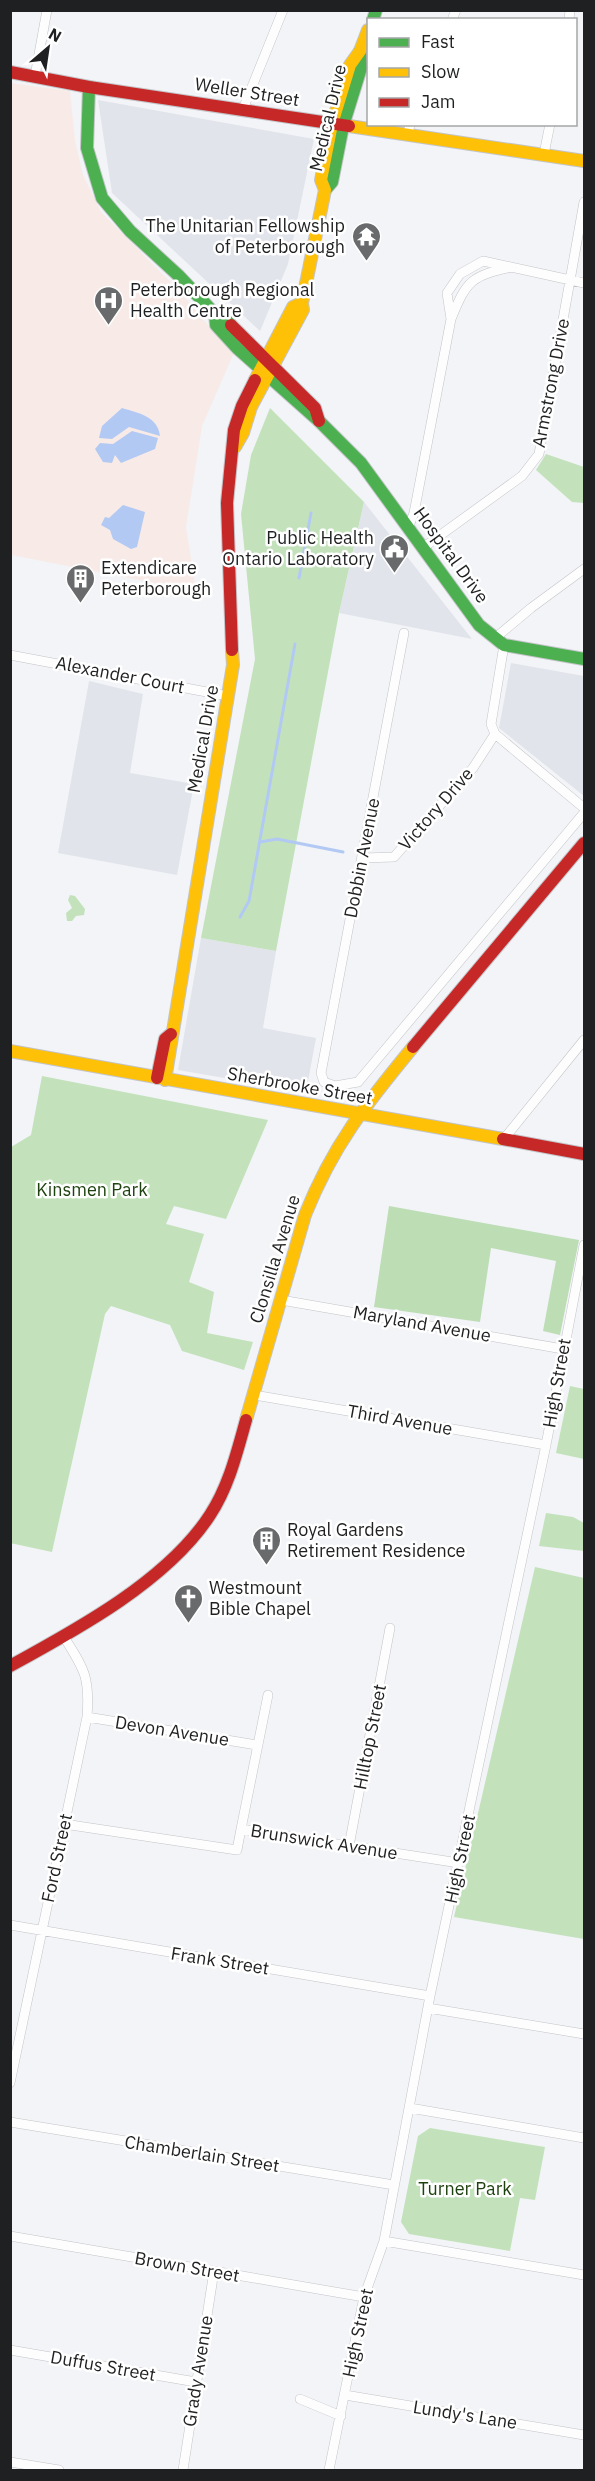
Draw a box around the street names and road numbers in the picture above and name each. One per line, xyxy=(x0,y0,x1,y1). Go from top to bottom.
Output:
street label: Medical Drive xyxy=(304,62,351,174)
street label: Weller Street xyxy=(193,72,301,111)
street label: Armstrong Drive xyxy=(527,316,574,449)
street label: Hospital Drive xyxy=(409,502,494,607)
street label: Alexander Court xyxy=(54,651,186,698)
street label: Medical Drive xyxy=(182,683,223,795)
street label: Victory Drive xyxy=(393,762,478,855)
street label: Dobbin Avenue xyxy=(339,796,384,920)
street label: Sherbrooke Street xyxy=(226,1061,374,1110)
street label: Clonsilla Avenue xyxy=(244,1192,305,1326)
street label: Maryland Avenue xyxy=(351,1300,493,1347)
street label: High Street xyxy=(537,1336,576,1430)
street label: Third Avenue xyxy=(346,1399,455,1440)
street label: Hilltop Street xyxy=(348,1682,391,1792)
street label: Devon Avenue xyxy=(113,1710,231,1751)
street label: Ford Street xyxy=(36,1811,77,1904)
street label: High Street xyxy=(439,1812,480,1906)
street label: Brunswick Avenue xyxy=(249,1819,399,1865)
street label: Frank Street xyxy=(169,1941,271,1980)
street label: Chamberlain Street xyxy=(123,2130,281,2177)
street label: Brown Street xyxy=(133,2246,241,2287)
street label: High Street xyxy=(337,2286,378,2380)
street label: Grady Avenue xyxy=(177,2313,218,2428)
street label: Duffus Street xyxy=(49,2345,158,2386)
street label: Lundy's Lane xyxy=(411,2395,519,2434)

